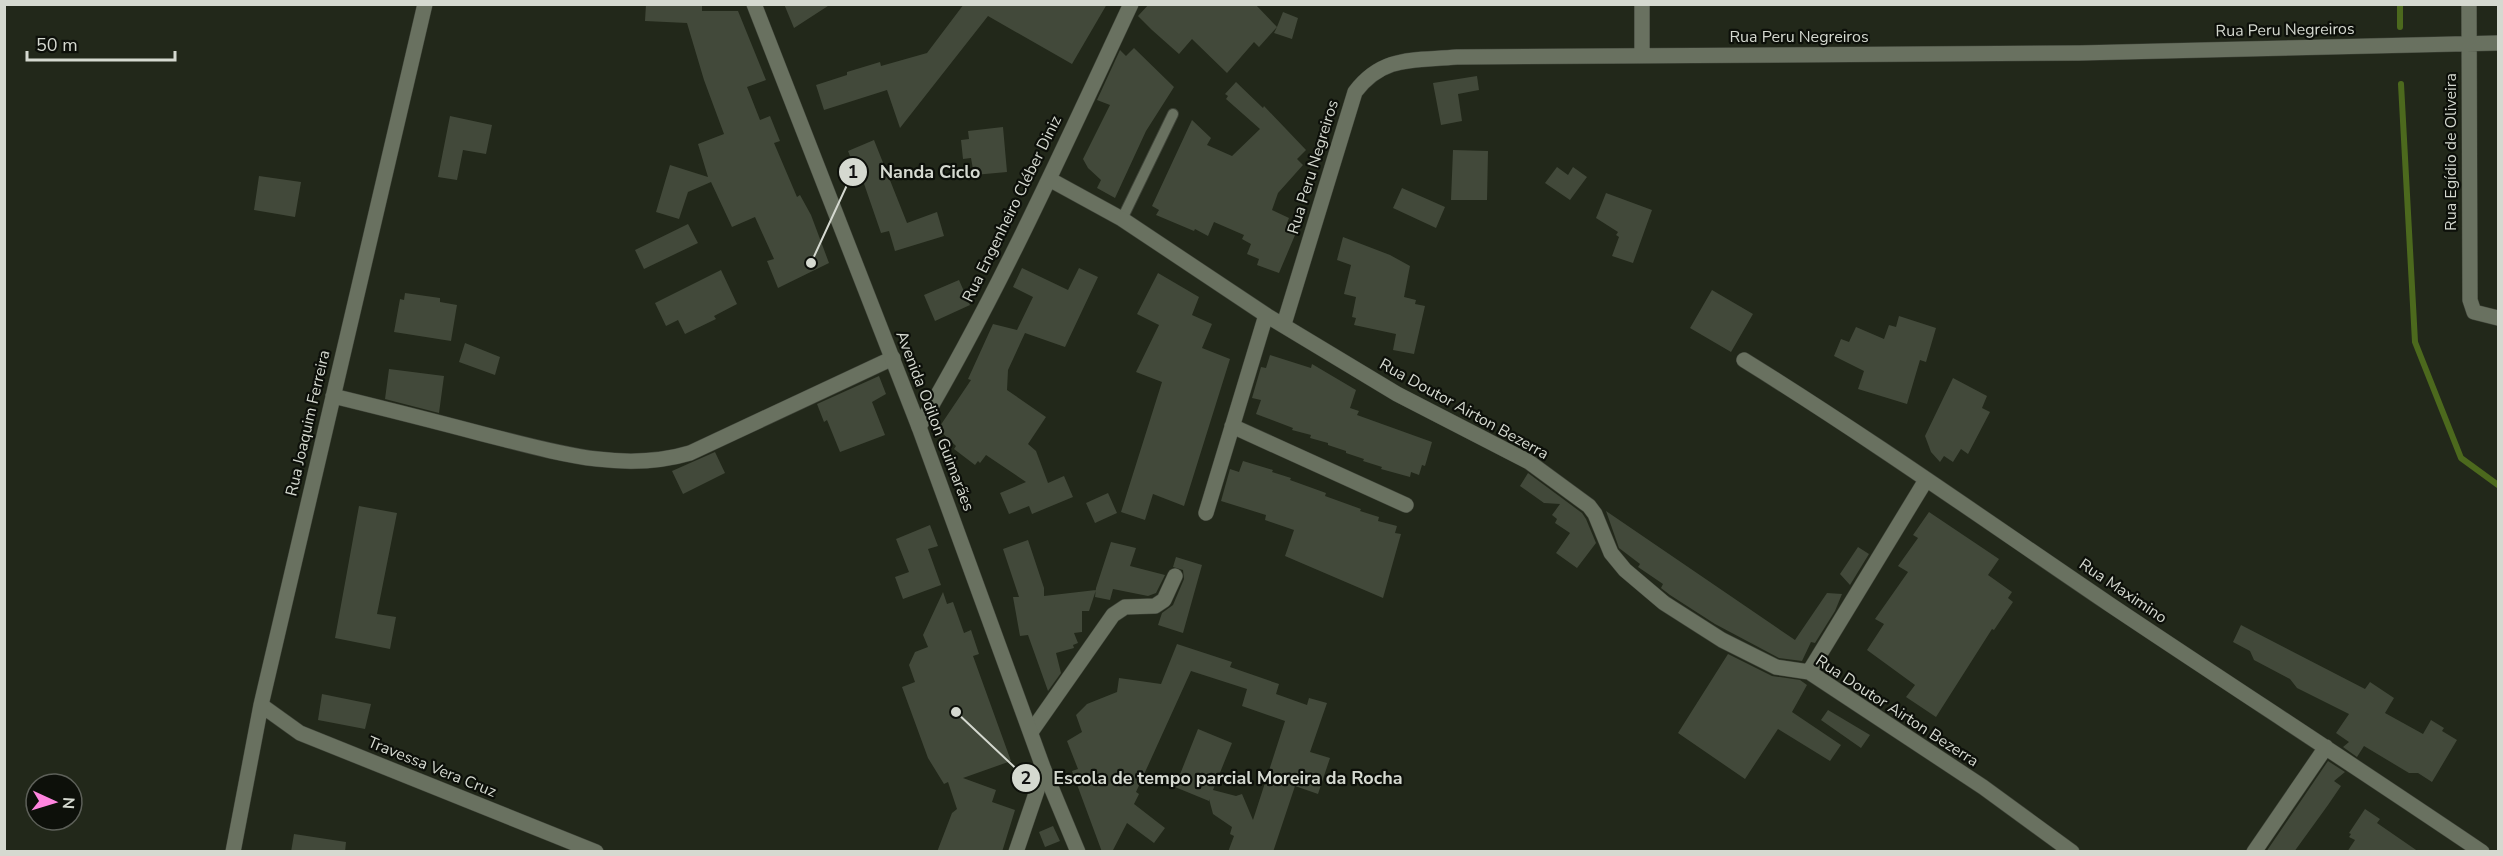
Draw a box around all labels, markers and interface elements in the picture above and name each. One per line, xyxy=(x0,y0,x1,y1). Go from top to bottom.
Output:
street label: Rua Peru Negreiros xyxy=(2215,18,2355,42)
scale bar xyxy=(27,24,176,62)
street label: Rua Peru Negreiros xyxy=(1729,26,1869,48)
text: 50 m xyxy=(36,33,78,57)
street label: Rua Egídio de Oliveira xyxy=(2440,73,2462,231)
street label: Rua Peru Negreiros xyxy=(1282,97,1344,237)
street label: Rua Engenheiro Cléber Diniz xyxy=(957,112,1067,306)
callout: Nanda Ciclo xyxy=(838,154,992,190)
text: 1 xyxy=(848,160,858,184)
text: Nanda Ciclo xyxy=(880,160,980,184)
street label: Avenida Odilon Guimarães xyxy=(890,328,980,514)
street label: Rua Joaquim Ferreira xyxy=(280,348,336,498)
street label: Rua Doutor Airton Bezerra xyxy=(1375,353,1553,465)
street label: Rua Maximino xyxy=(2075,553,2171,629)
street label: Rua Doutor Airton Bezerra xyxy=(1811,650,1983,772)
street label: Travessa Vera Cruz xyxy=(364,731,500,803)
callout: Escola de tempo parcial Moreira da Rocha xyxy=(1011,760,1414,796)
text: 2 xyxy=(1021,766,1031,790)
text: Escola de tempo parcial Moreira da Rocha xyxy=(1053,766,1403,790)
north arrow xyxy=(24,772,84,832)
text: N xyxy=(57,796,79,810)

